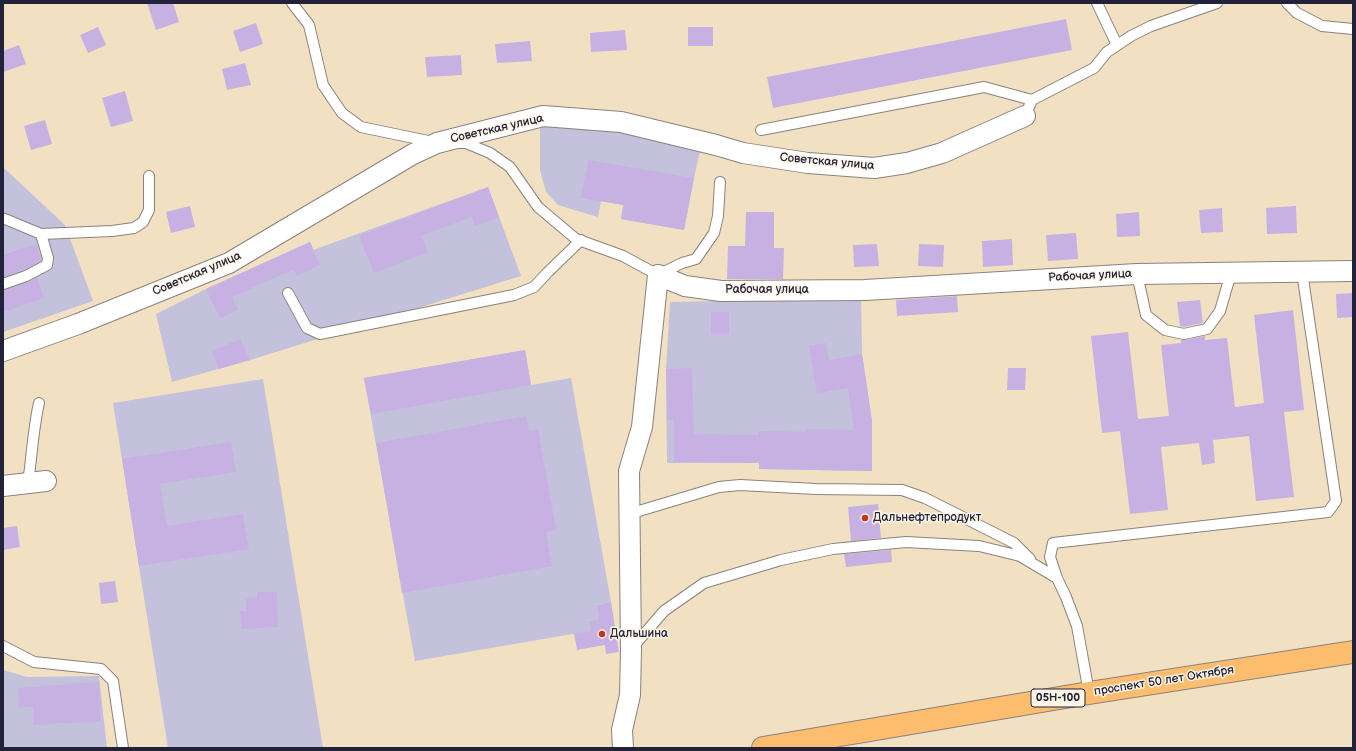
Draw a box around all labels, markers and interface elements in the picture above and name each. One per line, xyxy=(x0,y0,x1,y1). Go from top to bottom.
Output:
street label: Советская улица xyxy=(449,111,545,147)
street label: Советская улица xyxy=(779,151,875,173)
street label: Советская улица xyxy=(150,249,244,299)
street label: Рабочая улица xyxy=(1048,267,1132,285)
street label: Рабочая улица xyxy=(725,283,809,297)
place label: Дальнефтепродукт xyxy=(873,511,981,525)
marker: Дальнефтепродукт xyxy=(860,513,870,523)
place label: Дальшина xyxy=(610,627,668,641)
marker: Дальшина xyxy=(597,629,607,639)
street label: проспект 50 лет Октября xyxy=(1093,663,1235,699)
road number: 05Н-100 xyxy=(1031,689,1085,707)

